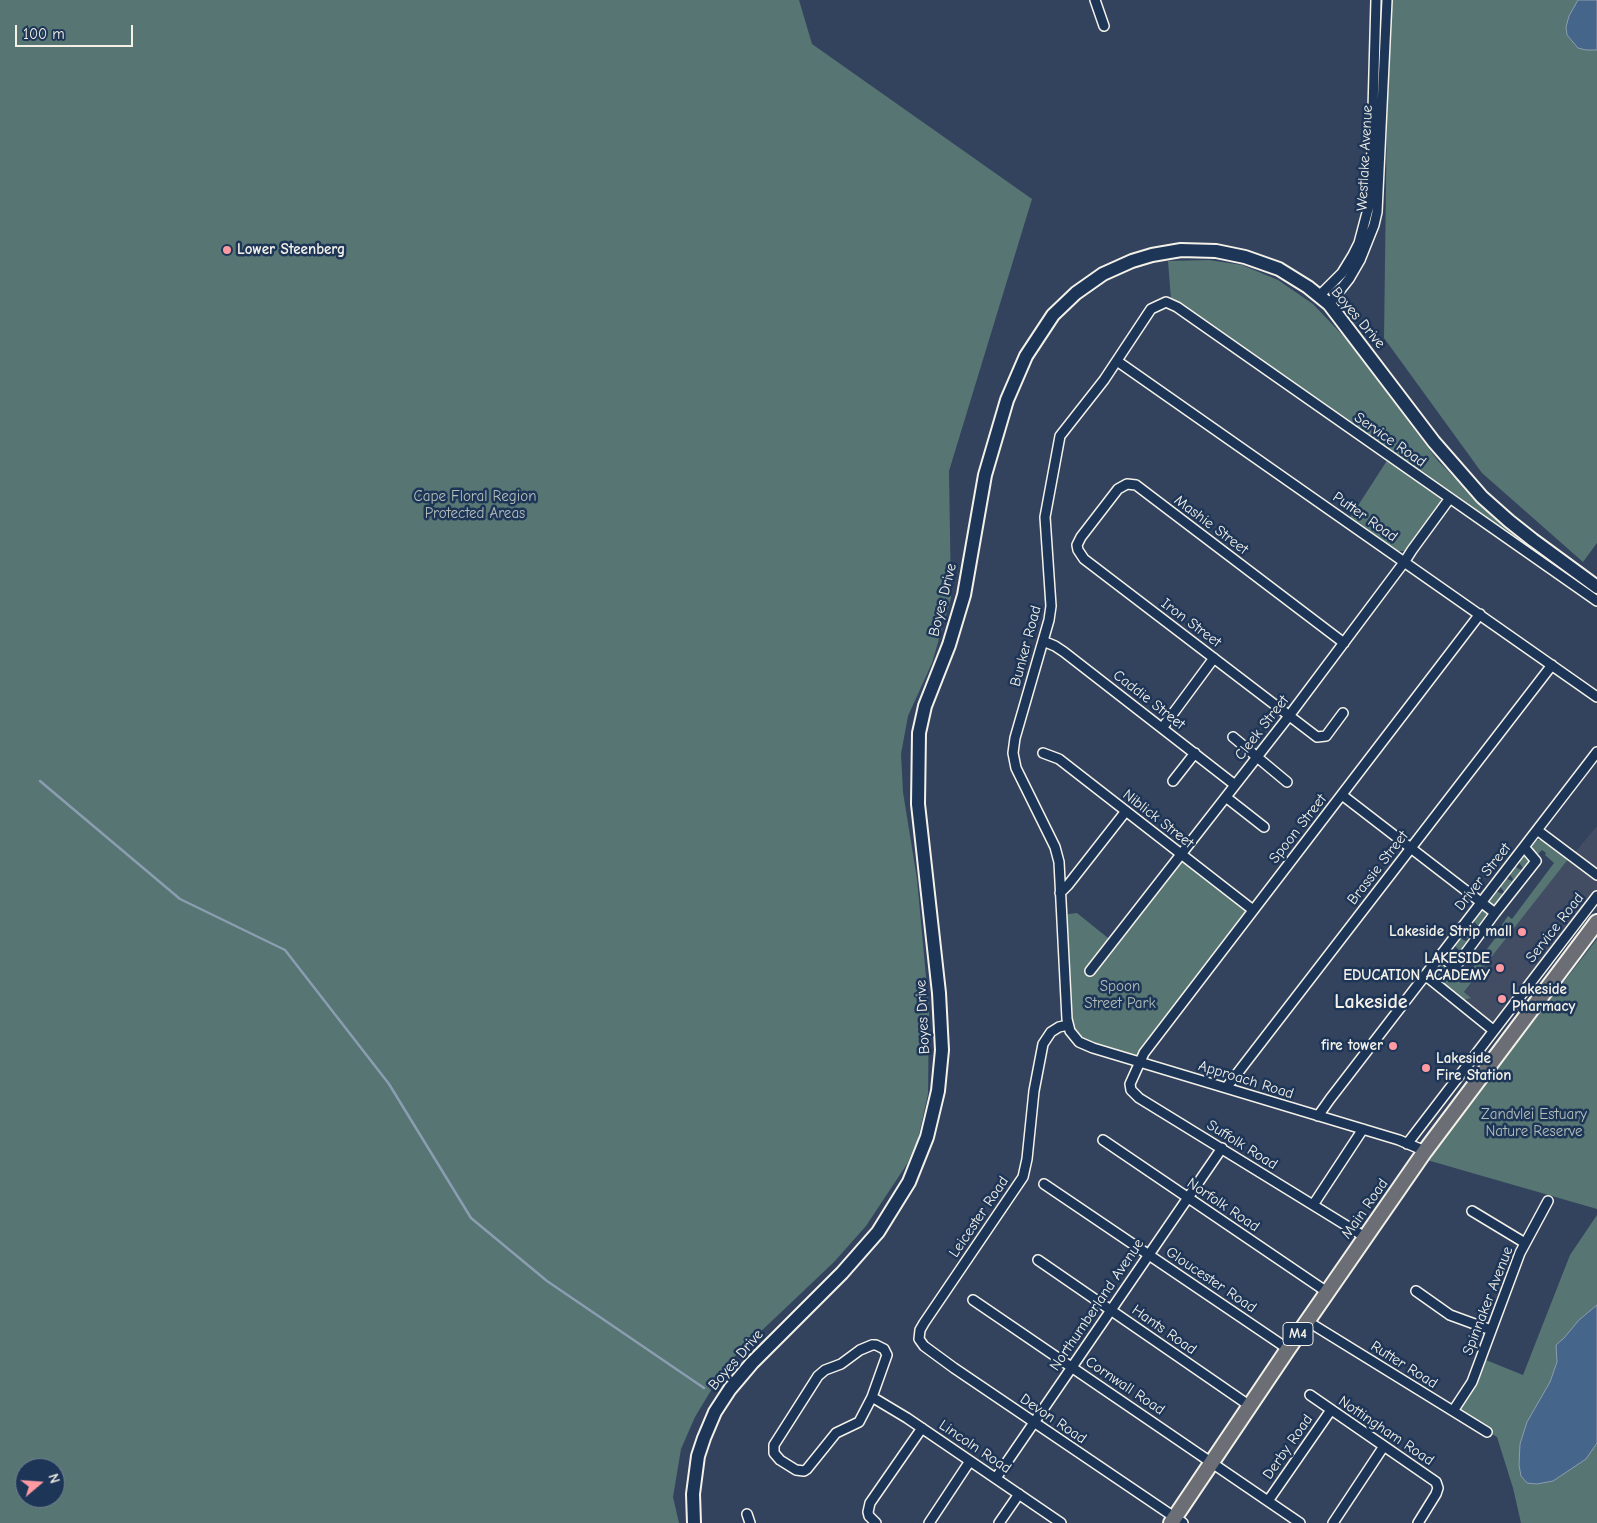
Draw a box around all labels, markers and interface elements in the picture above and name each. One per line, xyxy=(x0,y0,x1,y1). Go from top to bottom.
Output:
scale bar xyxy=(18,15,135,47)
text: 100 m xyxy=(23,25,65,43)
street label: Westlake Avenue xyxy=(1353,105,1377,211)
place label: Lower Steenberg xyxy=(237,241,345,259)
marker: Lower Steenberg xyxy=(221,244,233,256)
street label: Boyes Drive xyxy=(1327,284,1389,352)
street label: Service Road xyxy=(1351,409,1429,471)
park label: Cape Floral Region Protected Areas xyxy=(414,488,536,523)
street label: Putter Road xyxy=(1329,488,1401,546)
street label: Mashie Street xyxy=(1170,491,1252,559)
street label: Boyes Drive xyxy=(925,562,961,638)
street label: Iron Street xyxy=(1157,595,1225,651)
street label: Bunker Road xyxy=(1007,604,1045,688)
street label: Caddie Street xyxy=(1109,666,1189,734)
street label: Cleek Street xyxy=(1231,692,1293,764)
street label: Niblick Street xyxy=(1119,786,1197,852)
street label: Spoon Street xyxy=(1265,791,1331,867)
street label: Brassie Street xyxy=(1344,828,1412,908)
street label: Driver Street xyxy=(1451,840,1515,914)
street label: Service Road xyxy=(1522,890,1588,966)
place label: Lakeside Strip mall xyxy=(1389,923,1512,941)
marker: Lakeside Strip mall xyxy=(1516,926,1528,938)
place label: LAKESIDE EDUCATION ACADEMY xyxy=(1343,950,1490,985)
marker: LAKESIDE EDUCATION ACADEMY xyxy=(1494,962,1506,974)
park label: Spoon Street Park xyxy=(1084,978,1156,1013)
street label: Boyes Drive xyxy=(912,979,934,1055)
place label: Lakeside Pharmacy xyxy=(1512,981,1575,1016)
district label: Lakeside xyxy=(1334,990,1408,1014)
marker: Lakeside Pharmacy xyxy=(1496,993,1508,1005)
place label: fire tower xyxy=(1321,1037,1383,1055)
marker: fire tower xyxy=(1387,1040,1399,1052)
place label: Lakeside Fire Station xyxy=(1436,1050,1511,1085)
street label: Approach Road xyxy=(1196,1057,1296,1103)
marker: Lakeside Fire Station xyxy=(1420,1062,1432,1074)
park label: Zandvlei Estuary Nature Reserve xyxy=(1481,1106,1587,1141)
street label: Suffolk Road xyxy=(1203,1116,1281,1174)
street label: Leicester Road xyxy=(945,1173,1013,1261)
street label: Norfolk Road xyxy=(1183,1174,1263,1236)
street label: Main Road xyxy=(1338,1175,1392,1243)
street label: Northumberland Avenue xyxy=(1046,1235,1148,1375)
street label: Gloucester Road xyxy=(1162,1243,1260,1317)
street label: Spinnaker Avenue xyxy=(1459,1244,1517,1358)
street label: Hants Road xyxy=(1128,1301,1200,1359)
road number: M4 xyxy=(1283,1322,1313,1346)
street label: Boyes Drive xyxy=(705,1326,767,1394)
street label: Rutter Road xyxy=(1367,1337,1441,1393)
street label: Cornwall Road xyxy=(1082,1353,1168,1419)
street label: Devon Road xyxy=(1016,1390,1090,1448)
street label: Nottingham Road xyxy=(1335,1392,1437,1470)
street label: Derby Road xyxy=(1259,1411,1317,1483)
street label: Lincoln Road xyxy=(935,1416,1015,1478)
north arrow xyxy=(15,1458,65,1508)
text: N xyxy=(44,1472,63,1485)

